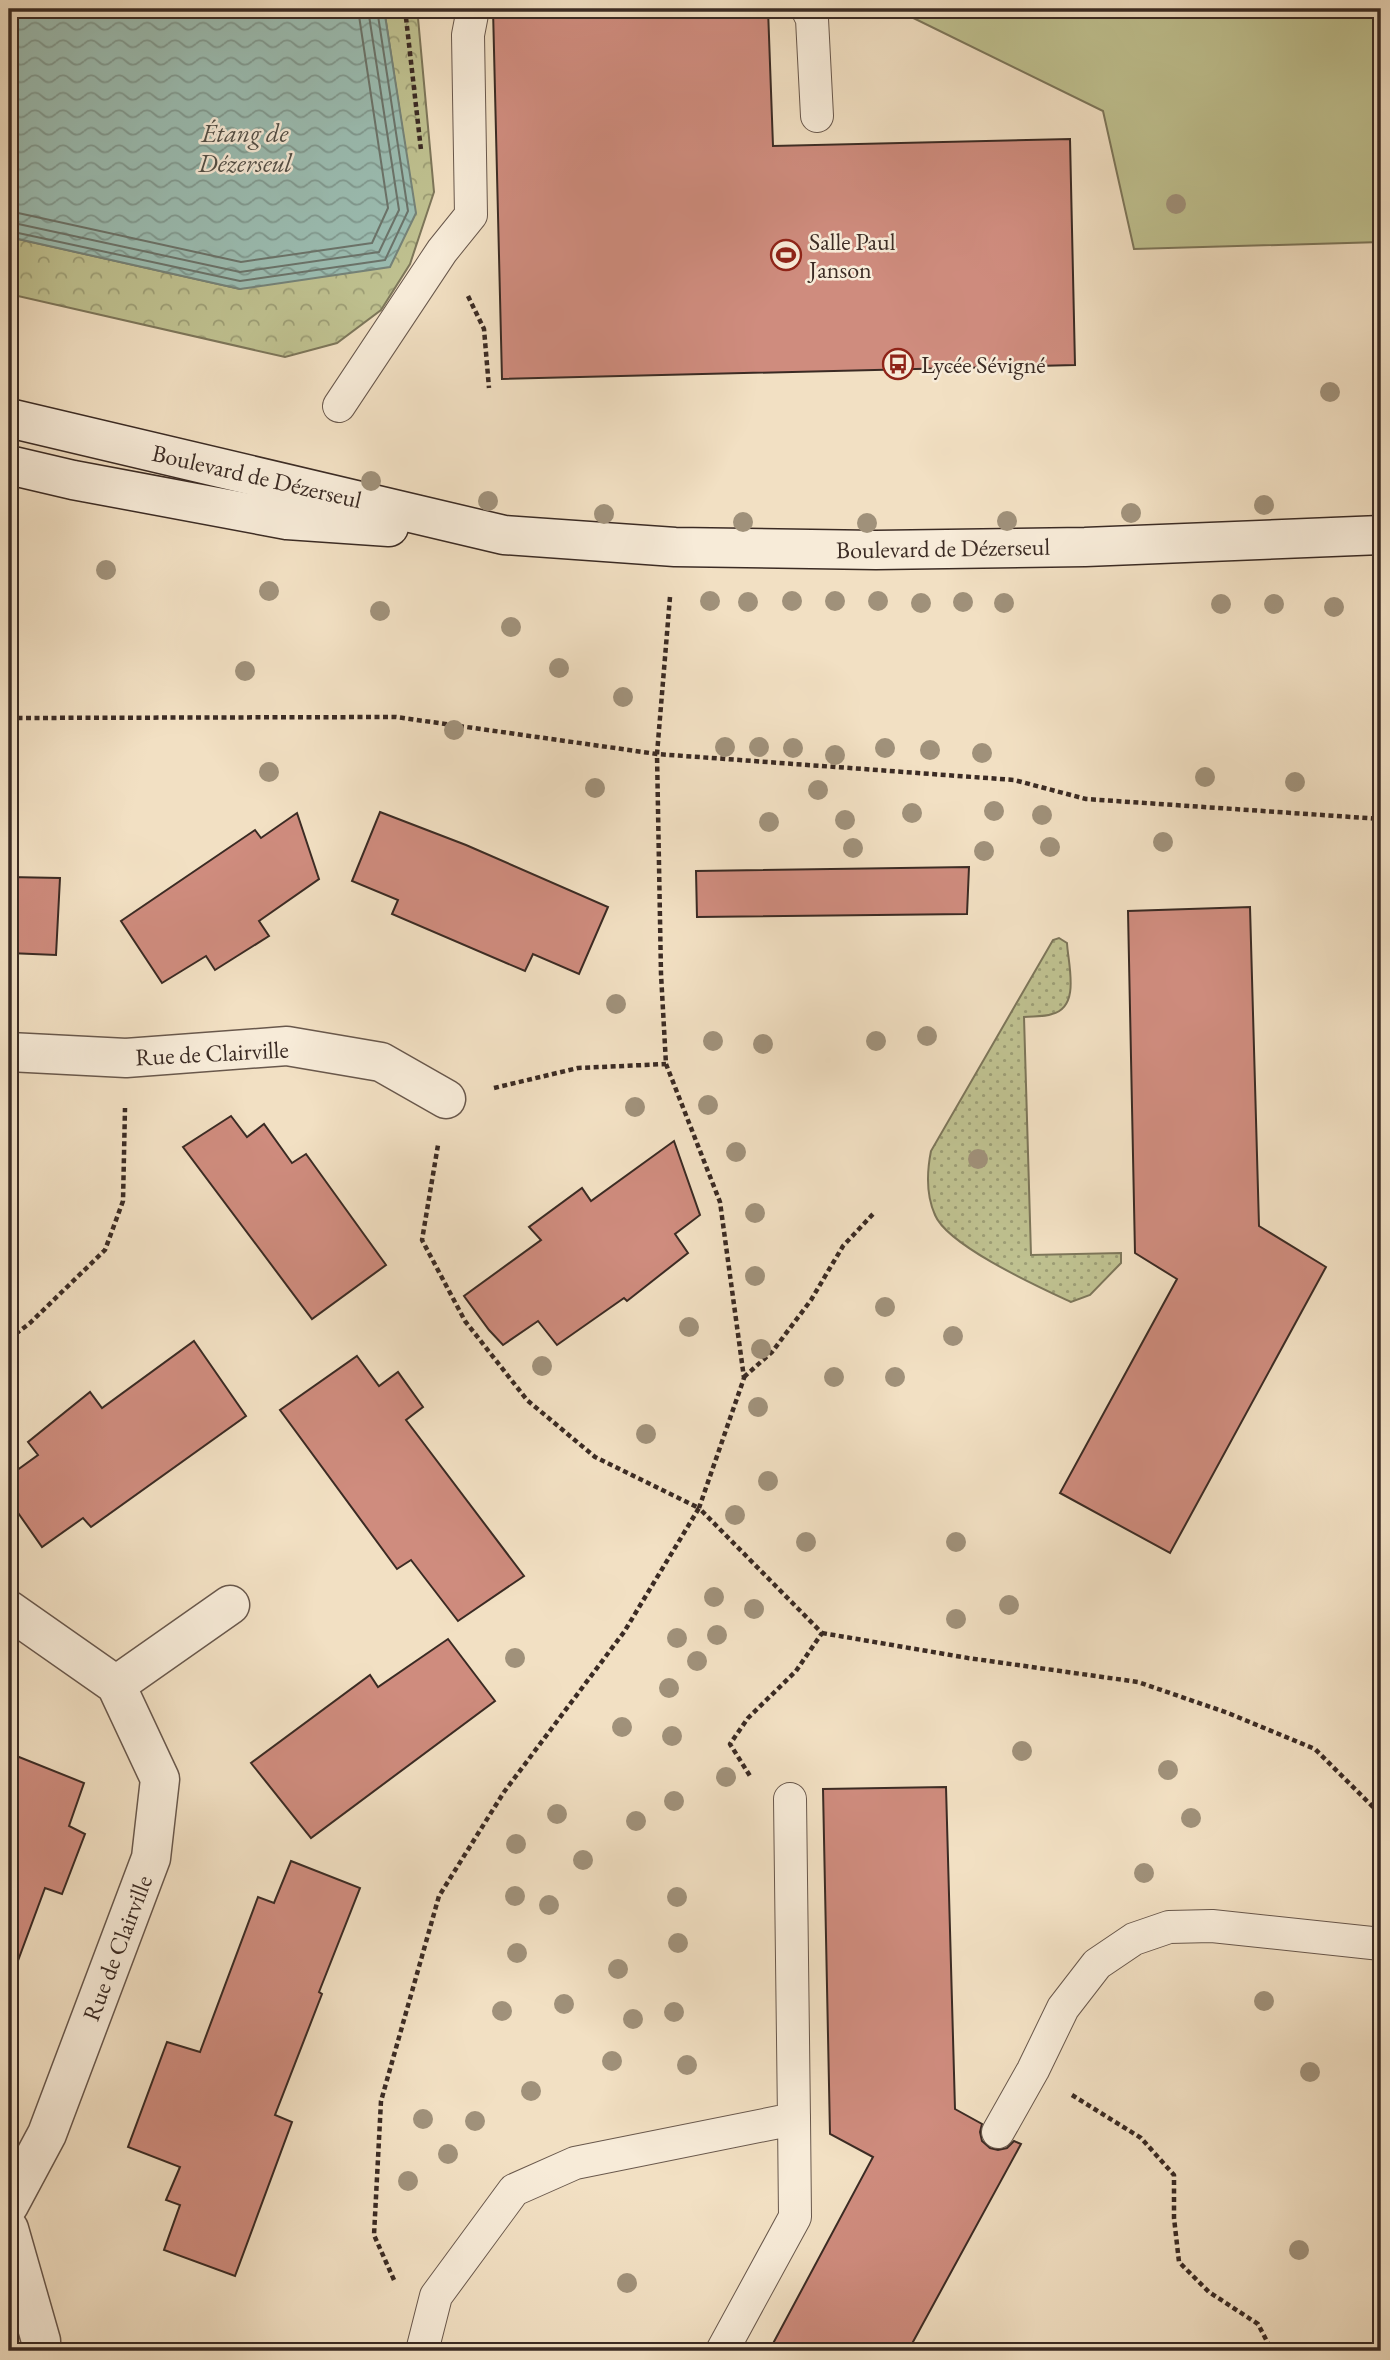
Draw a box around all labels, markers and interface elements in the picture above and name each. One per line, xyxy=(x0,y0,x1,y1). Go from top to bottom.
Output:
water label: Étang de Dézerseul xyxy=(197,116,292,180)
place label: Salle Paul Janson xyxy=(807,226,896,285)
sports icon: Salle Paul Janson xyxy=(769,238,803,272)
bus stop icon: Lycée Sévigné xyxy=(881,347,915,381)
place label: Lycée Sévigné xyxy=(921,349,1046,380)
street label: Boulevard de Dézerseul xyxy=(149,437,365,515)
street label: Boulevard de Dézerseul xyxy=(836,531,1051,565)
street label: Rue de Clairville xyxy=(134,1033,290,1073)
street label: Rue de Clairville xyxy=(75,1871,159,2025)

